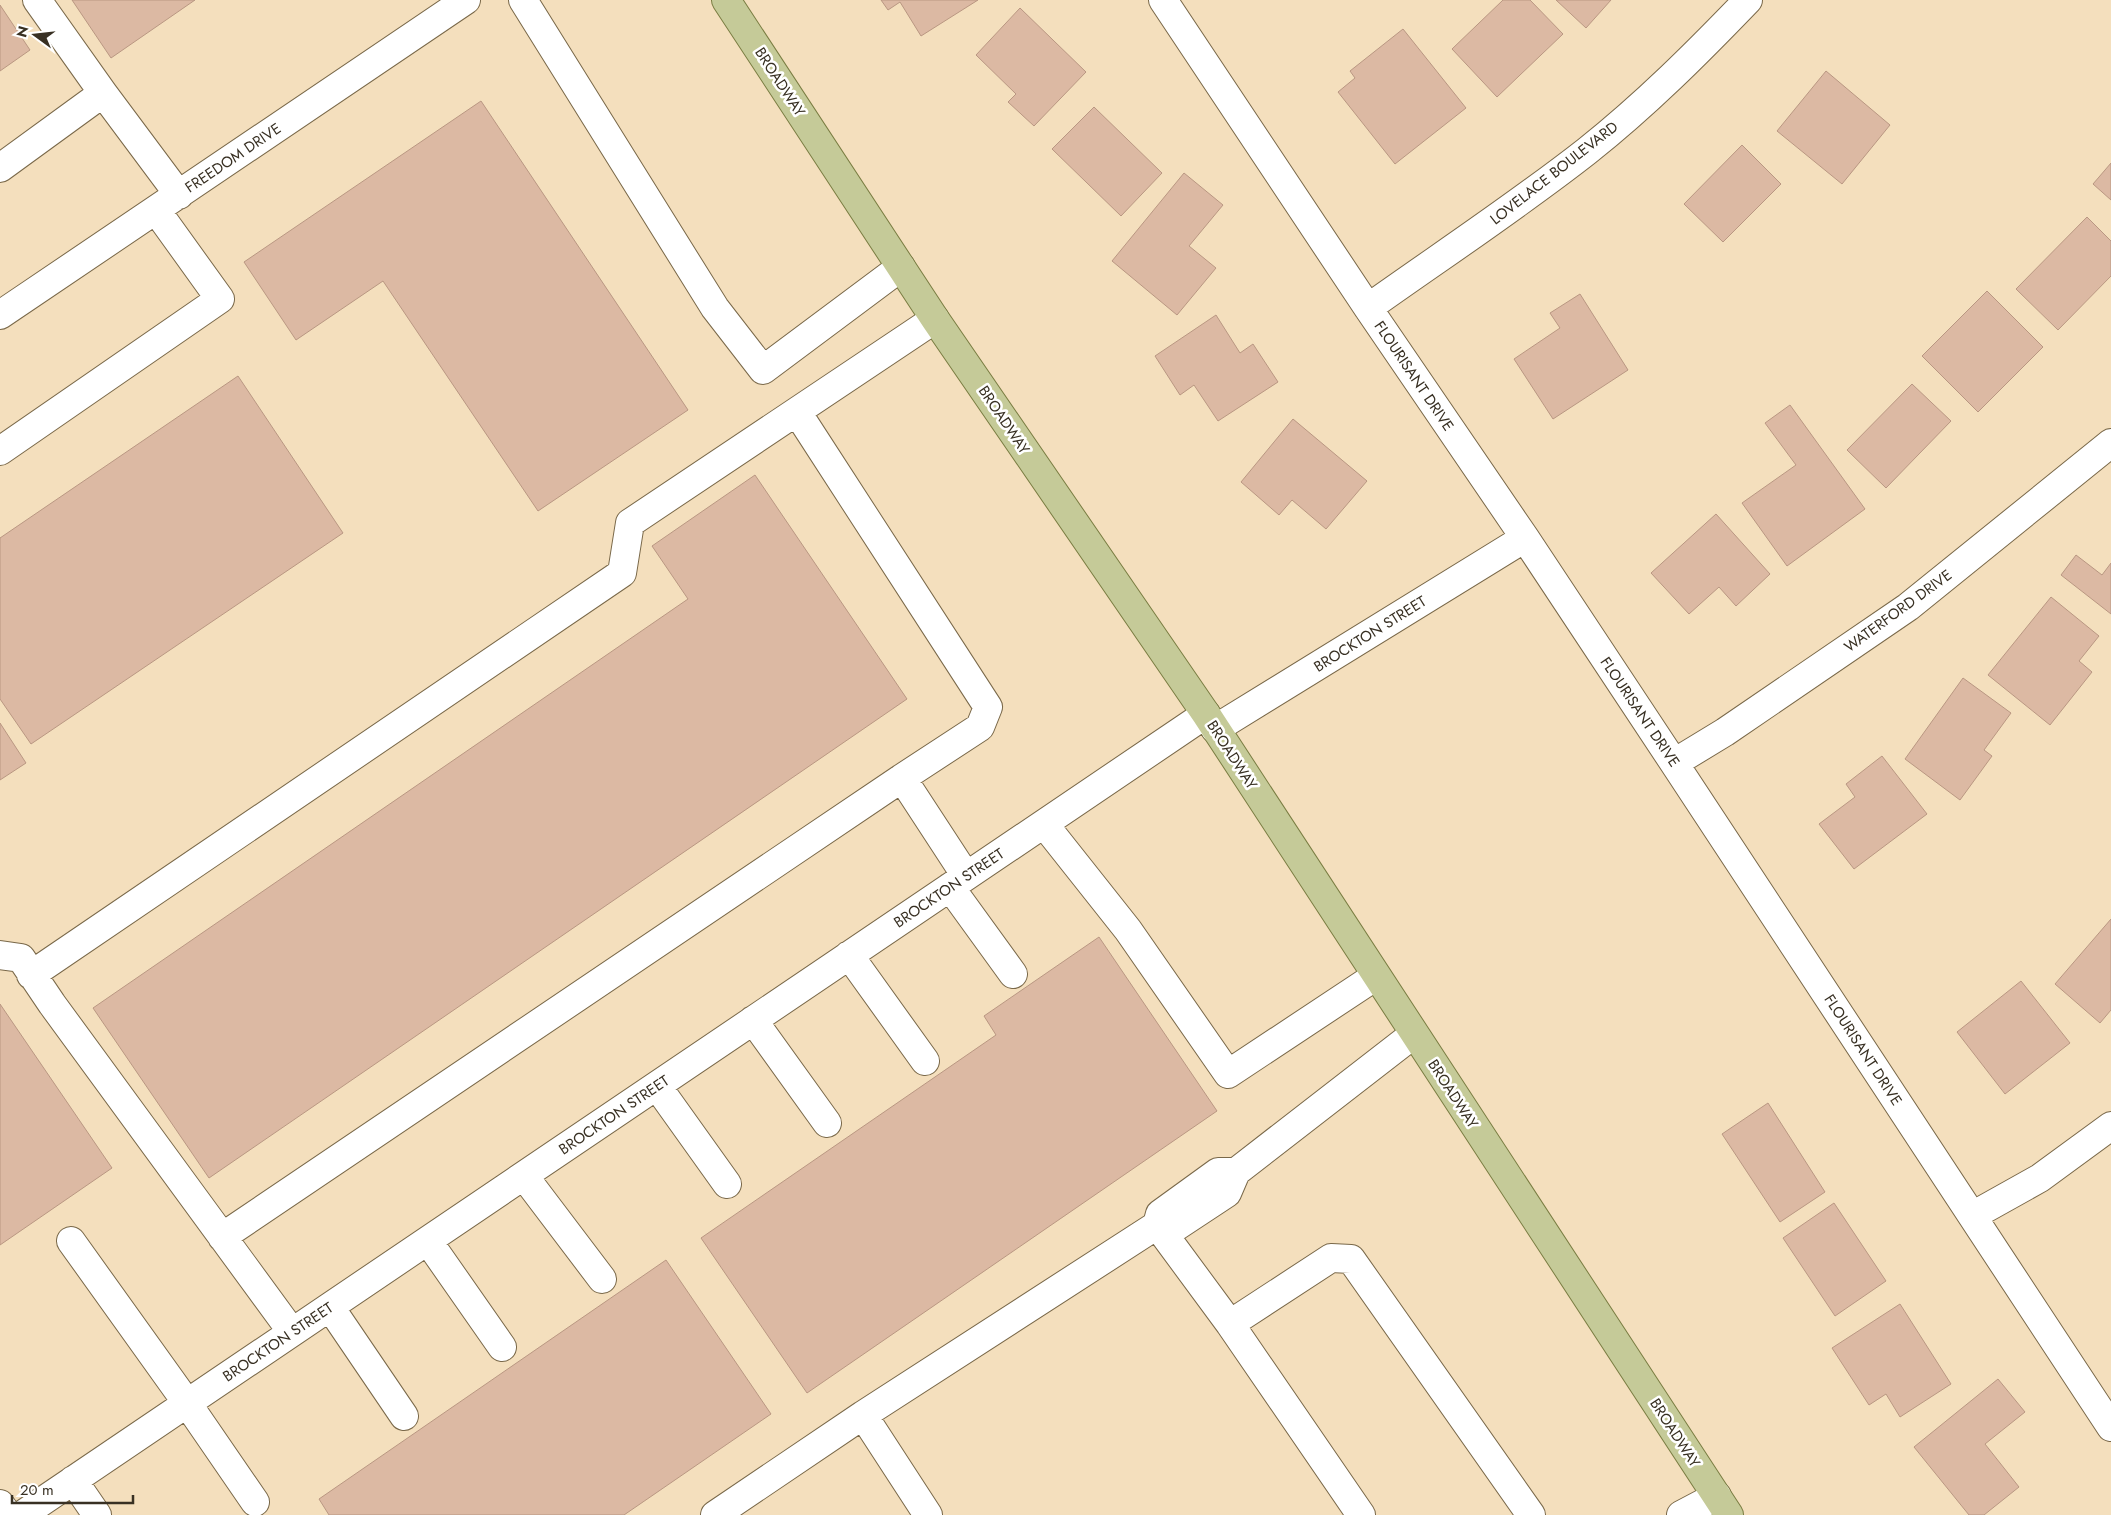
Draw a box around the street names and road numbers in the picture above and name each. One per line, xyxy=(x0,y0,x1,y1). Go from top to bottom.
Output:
street label: BROADWAY xyxy=(749,43,811,121)
street label: LOVELACE BOULEVARD xyxy=(1485,116,1623,230)
street label: FREEDOM DRIVE xyxy=(181,118,285,198)
street label: FLOURISANT DRIVE xyxy=(1369,316,1459,436)
street label: BROADWAY xyxy=(973,381,1035,459)
street label: WATERFORD DRIVE xyxy=(1839,564,1957,658)
street label: BROCKTON STREET xyxy=(1309,590,1431,678)
street label: FLOURISANT DRIVE xyxy=(1595,652,1685,772)
street label: BROADWAY xyxy=(1201,716,1263,794)
street label: BROCKTON STREET xyxy=(889,843,1009,933)
street label: FLOURISANT DRIVE xyxy=(1819,990,1907,1110)
street label: BROADWAY xyxy=(1422,1055,1484,1133)
street label: BROCKTON STREET xyxy=(554,1070,674,1160)
street label: BROCKTON STREET xyxy=(218,1297,338,1387)
street label: BROADWAY xyxy=(1644,1394,1706,1472)

